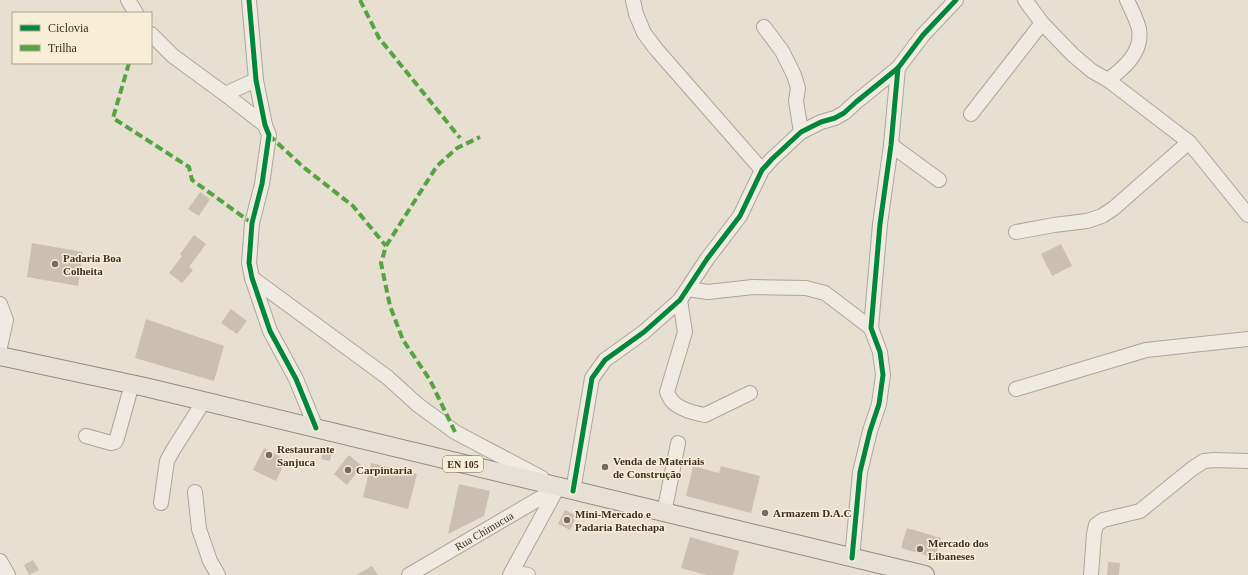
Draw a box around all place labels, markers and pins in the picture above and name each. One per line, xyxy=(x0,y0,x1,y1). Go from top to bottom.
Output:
place label: Padaria Boa Colheita xyxy=(63,252,122,277)
marker: Padaria Boa Colheita xyxy=(50,259,60,269)
place label: Restaurante Sanjuca xyxy=(277,443,335,468)
marker: Restaurante Sanjuca xyxy=(264,450,274,460)
place label: Venda de Materiais de Construção xyxy=(613,455,705,480)
marker: Venda de Materiais de Construção xyxy=(600,462,610,472)
place label: Carpintaria xyxy=(356,464,413,476)
marker: Carpintaria xyxy=(343,465,353,475)
place label: Armazem D.A.C xyxy=(773,507,852,519)
place label: Mini-Mercado e Padaria Batechapa xyxy=(575,508,665,533)
marker: Armazem D.A.C xyxy=(760,508,770,518)
marker: Mini-Mercado e Padaria Batechapa xyxy=(562,515,572,525)
place label: Mercado dos Libaneses xyxy=(928,537,989,562)
marker: Mercado dos Libaneses xyxy=(915,544,925,554)

